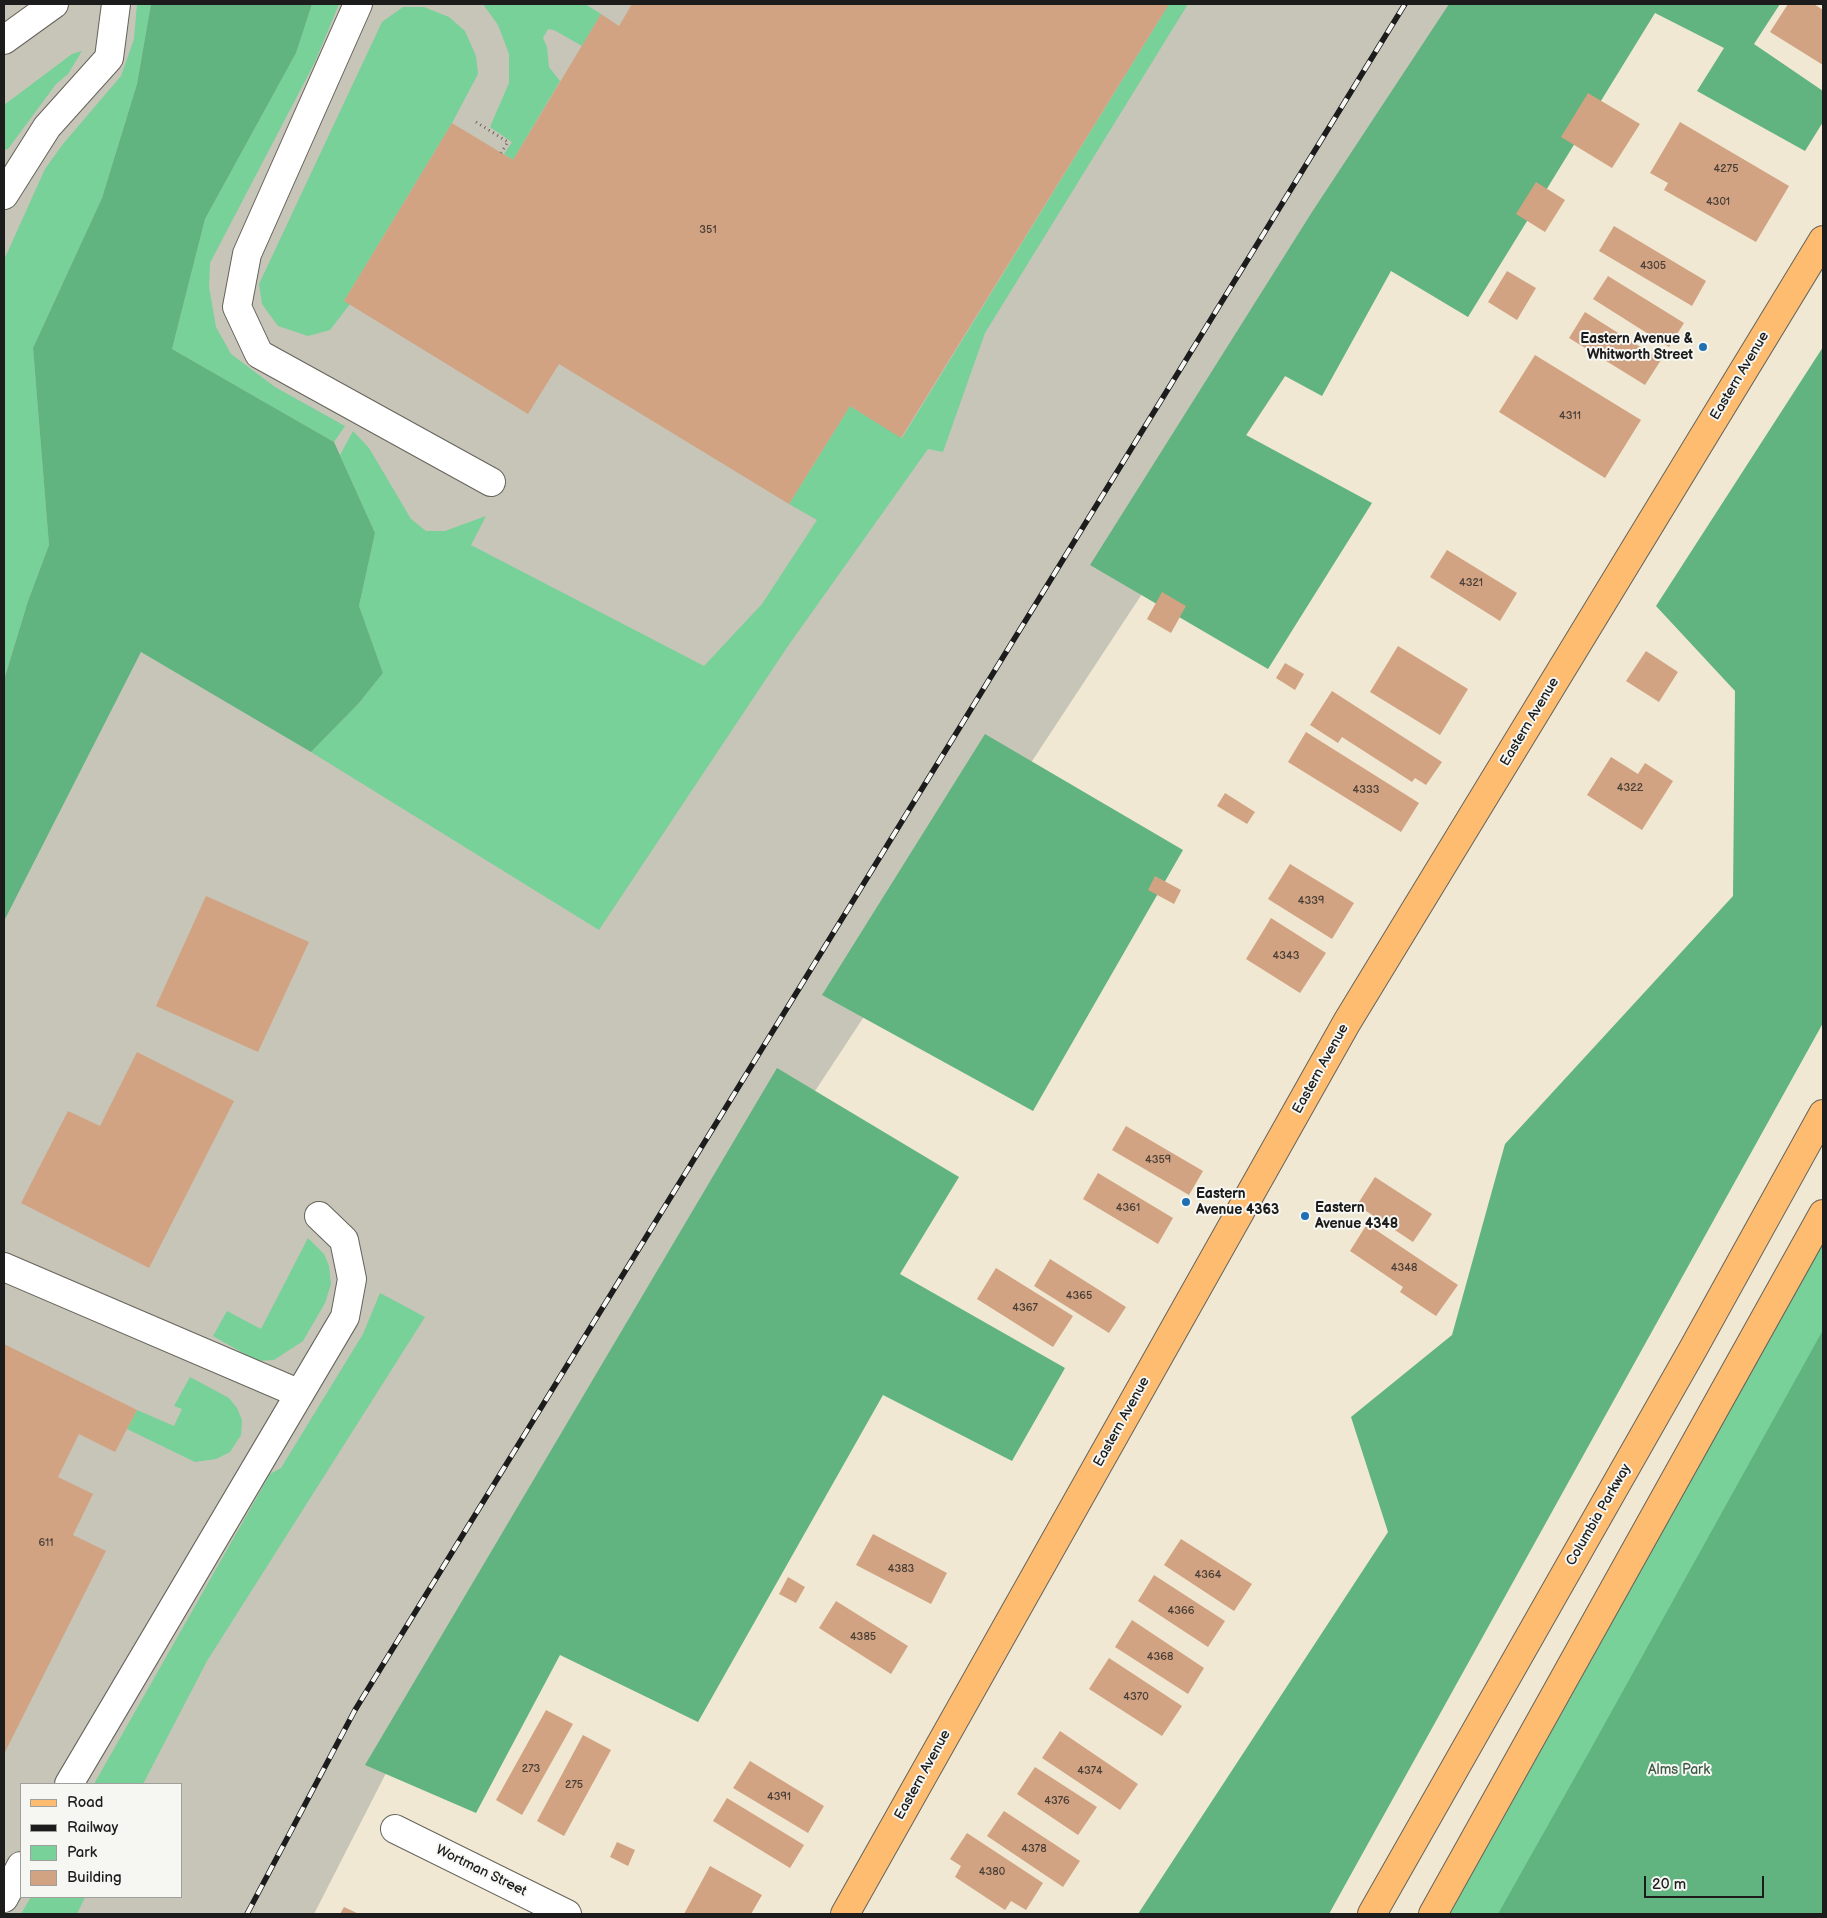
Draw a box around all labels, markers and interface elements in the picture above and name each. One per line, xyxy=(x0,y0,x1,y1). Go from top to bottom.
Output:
house number: 4275 xyxy=(1714,162,1738,176)
house number: 4301 xyxy=(1706,195,1730,209)
house number: 351 xyxy=(699,223,717,237)
house number: 4305 xyxy=(1640,259,1666,273)
street label: Eastern Avenue xyxy=(1707,329,1773,423)
place label: Eastern Avenue & Whitworth Street xyxy=(1580,331,1693,364)
marker: Eastern Avenue & Whitworth Street xyxy=(1697,341,1709,353)
house number: 4311 xyxy=(1559,409,1581,423)
house number: 4321 xyxy=(1459,576,1483,590)
street label: Eastern Avenue xyxy=(1497,675,1563,769)
house number: 4322 xyxy=(1617,781,1643,795)
house number: 4333 xyxy=(1352,783,1380,797)
house number: 4339 xyxy=(1298,894,1324,908)
house number: 4343 xyxy=(1273,949,1299,963)
street label: Eastern Avenue xyxy=(1289,1021,1353,1117)
house number: 4359 xyxy=(1145,1153,1171,1167)
place label: Eastern Avenue 4363 xyxy=(1196,1186,1279,1218)
marker: Eastern Avenue 4363 xyxy=(1180,1196,1192,1208)
place label: Eastern Avenue 4348 xyxy=(1315,1200,1398,1232)
house number: 4361 xyxy=(1116,1201,1140,1215)
marker: Eastern Avenue 4348 xyxy=(1299,1210,1311,1222)
house number: 4348 xyxy=(1391,1261,1417,1275)
house number: 4365 xyxy=(1066,1289,1092,1303)
house number: 4367 xyxy=(1012,1301,1038,1315)
street label: Eastern Avenue xyxy=(1090,1374,1154,1470)
street label: Columbia Parkway xyxy=(1563,1461,1635,1569)
house number: 611 xyxy=(38,1536,54,1550)
house number: 4383 xyxy=(888,1562,914,1576)
house number: 4364 xyxy=(1195,1568,1221,1582)
house number: 4366 xyxy=(1168,1604,1194,1618)
house number: 4385 xyxy=(850,1630,876,1644)
house number: 4368 xyxy=(1147,1650,1173,1664)
house number: 4370 xyxy=(1123,1690,1149,1704)
street label: Eastern Avenue xyxy=(891,1727,955,1823)
house number: 273 xyxy=(522,1762,540,1776)
park label: Alms Park xyxy=(1648,1762,1710,1778)
house number: 4374 xyxy=(1077,1764,1103,1778)
house number: 275 xyxy=(565,1778,583,1792)
legend xyxy=(20,1783,182,1898)
house number: 4391 xyxy=(767,1790,791,1804)
text: Road xyxy=(67,1793,103,1812)
house number: 4376 xyxy=(1044,1794,1070,1808)
text: Railway xyxy=(67,1818,118,1837)
street label: Wortman Street xyxy=(433,1842,529,1900)
house number: 4378 xyxy=(1021,1842,1047,1856)
text: Park xyxy=(67,1843,97,1862)
house number: 4380 xyxy=(979,1865,1005,1879)
scale bar xyxy=(1647,1866,1767,1898)
text: Building xyxy=(67,1868,122,1887)
text: 20 m xyxy=(1652,1875,1686,1894)

